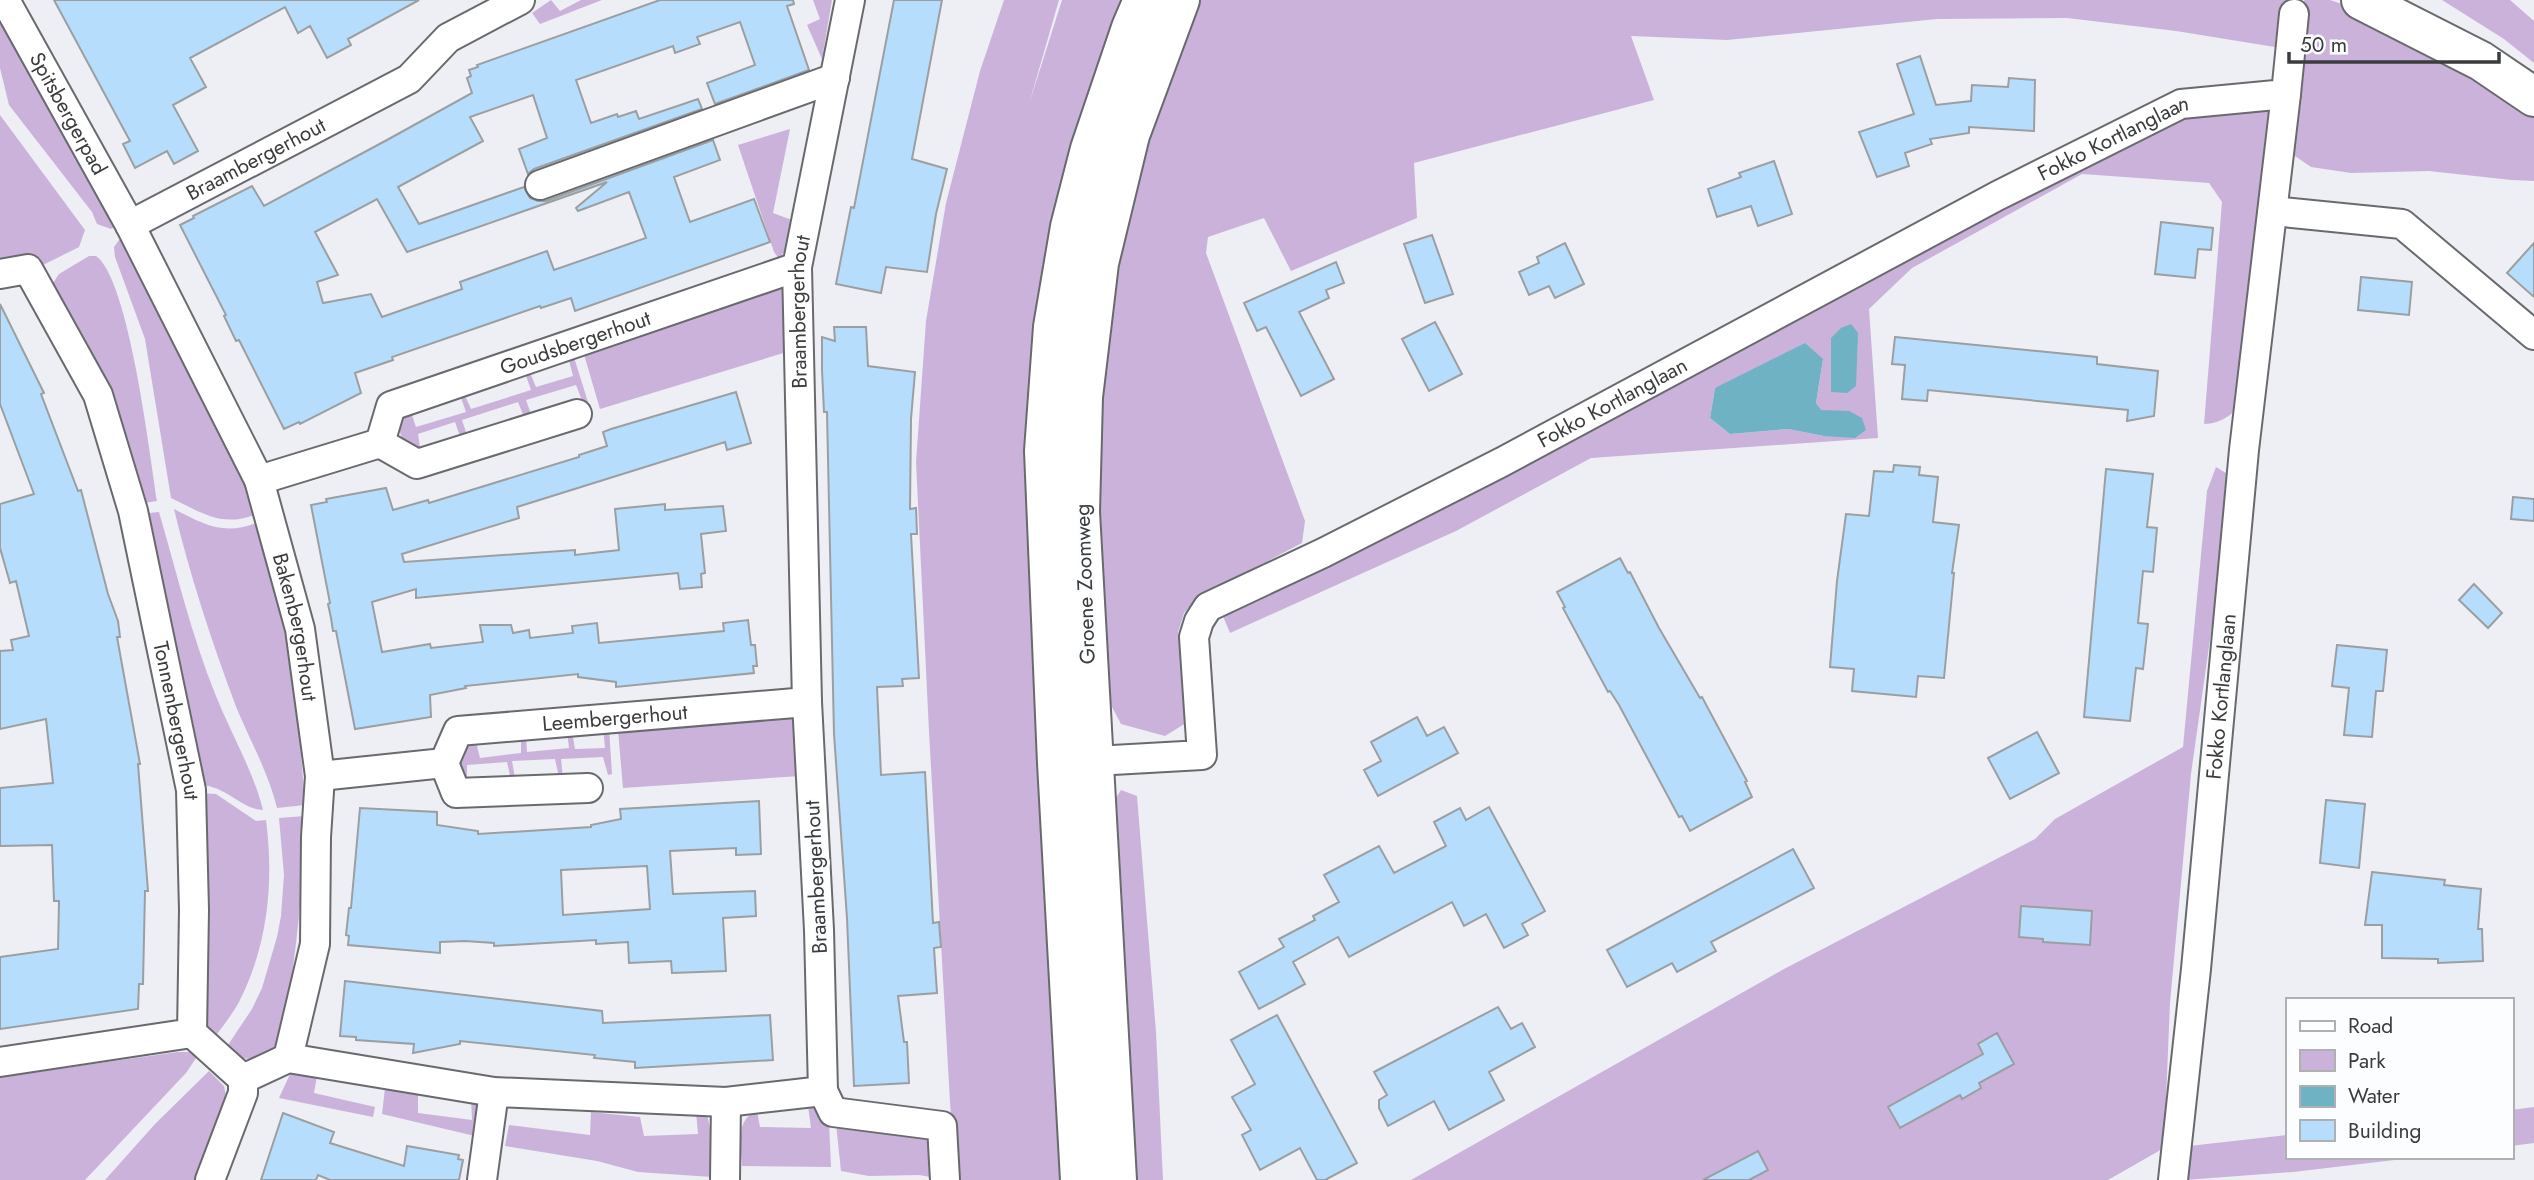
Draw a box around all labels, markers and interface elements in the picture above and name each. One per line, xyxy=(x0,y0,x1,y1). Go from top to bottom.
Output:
scale bar xyxy=(2289,21,2499,65)
text: 50 m xyxy=(2300,30,2347,60)
street label: Spitsbergerpad xyxy=(22,47,114,180)
street label: Fokko Kortlanglaan xyxy=(2032,88,2190,188)
street label: Braambergerhout xyxy=(181,110,331,208)
street label: Braambergerhout xyxy=(782,233,818,389)
street label: Goudsbergerhout xyxy=(496,303,655,383)
street label: Fokko Kortlanglaan xyxy=(1532,350,1693,455)
street label: Groene Zoomweg xyxy=(1067,503,1103,665)
street label: Bakenbergerhout xyxy=(265,550,325,703)
street label: Fokko Kortlanglaan xyxy=(2199,612,2244,781)
street label: Tonnenbergerhout xyxy=(146,639,207,800)
street label: Leembergerhout xyxy=(541,697,689,739)
street label: Braambergerhout xyxy=(797,799,835,955)
legend xyxy=(2286,998,2513,1159)
text: Road xyxy=(2348,1011,2393,1041)
text: Park xyxy=(2348,1046,2386,1076)
text: Water xyxy=(2348,1081,2401,1111)
text: Building xyxy=(2348,1116,2421,1146)

